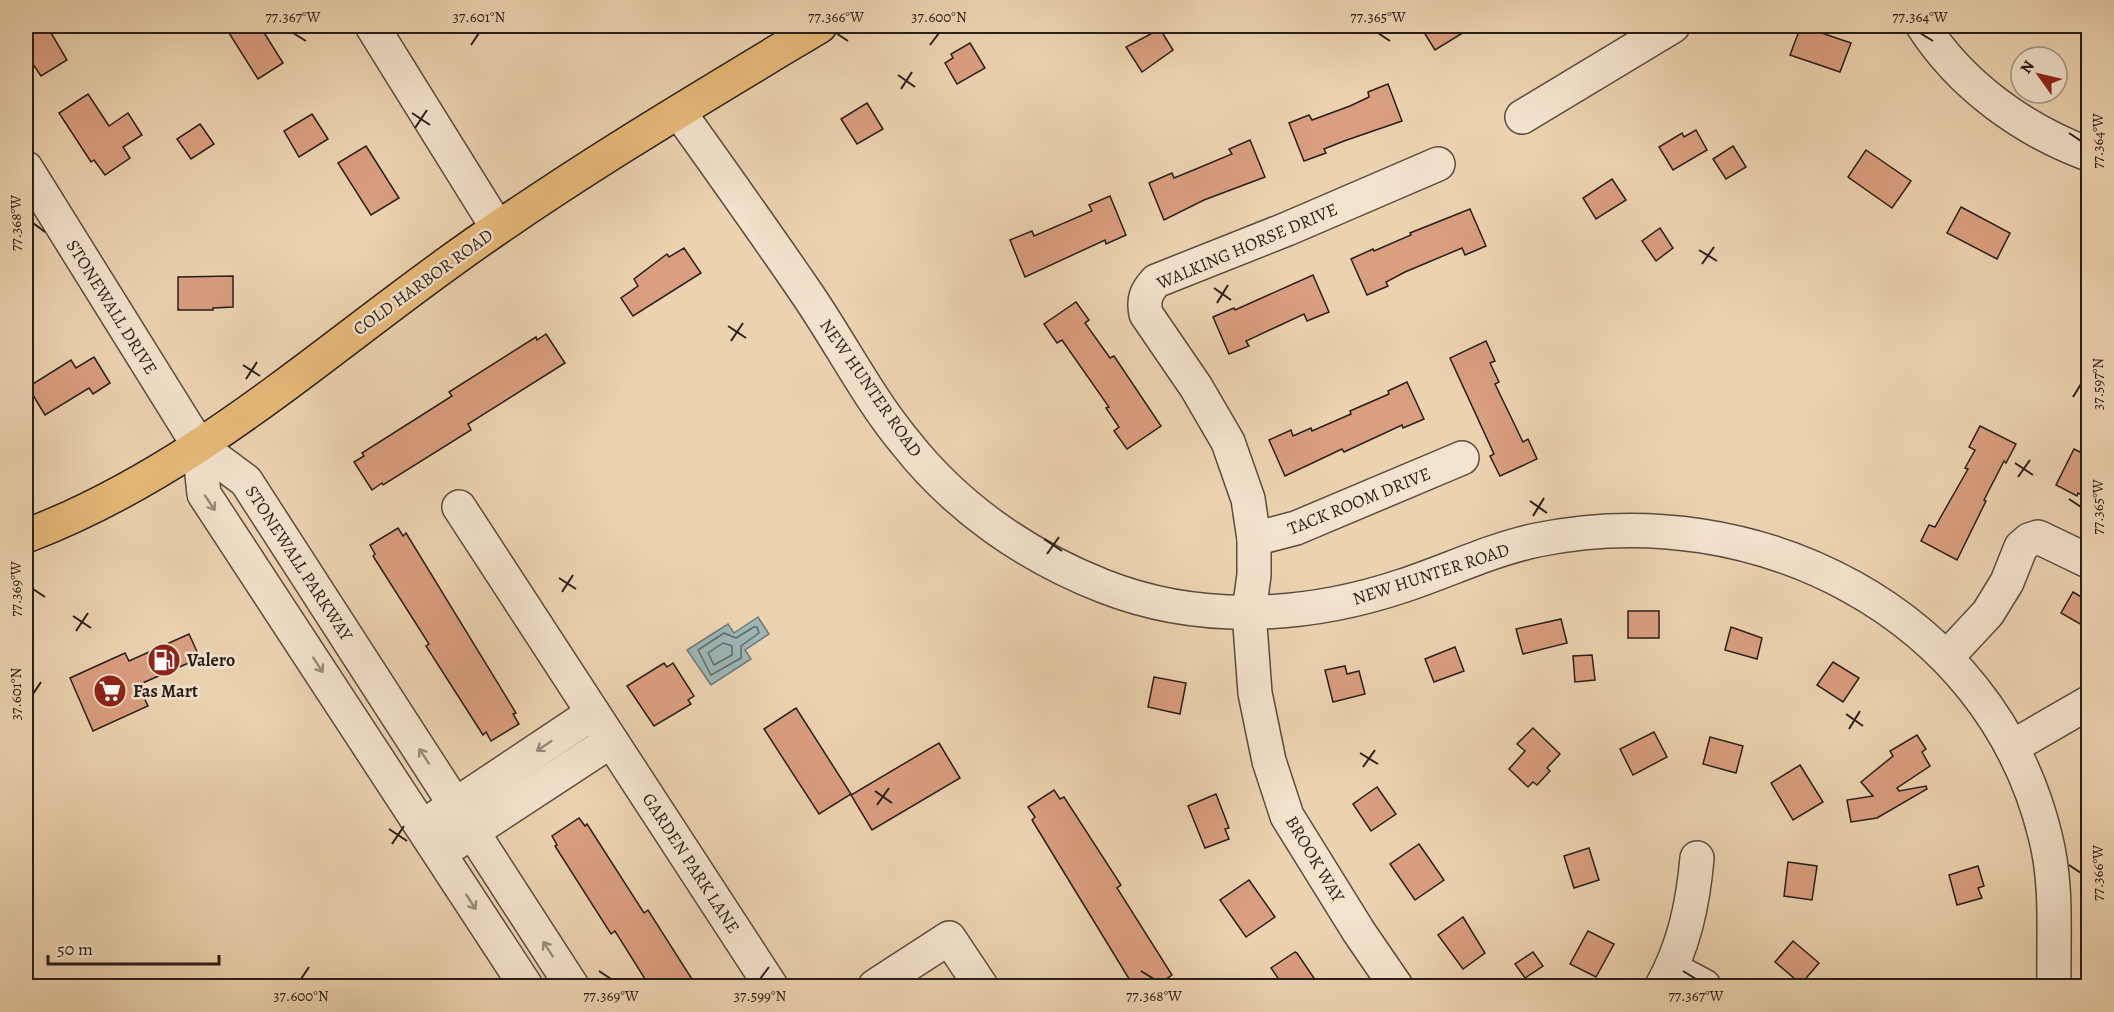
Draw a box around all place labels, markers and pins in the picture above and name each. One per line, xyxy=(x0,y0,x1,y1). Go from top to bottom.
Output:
fuel station icon: Valero xyxy=(146,642,182,678)
place label: Valero xyxy=(186,648,235,672)
supermarket icon: Fas Mart xyxy=(92,673,128,709)
place label: Fas Mart xyxy=(133,679,198,703)

